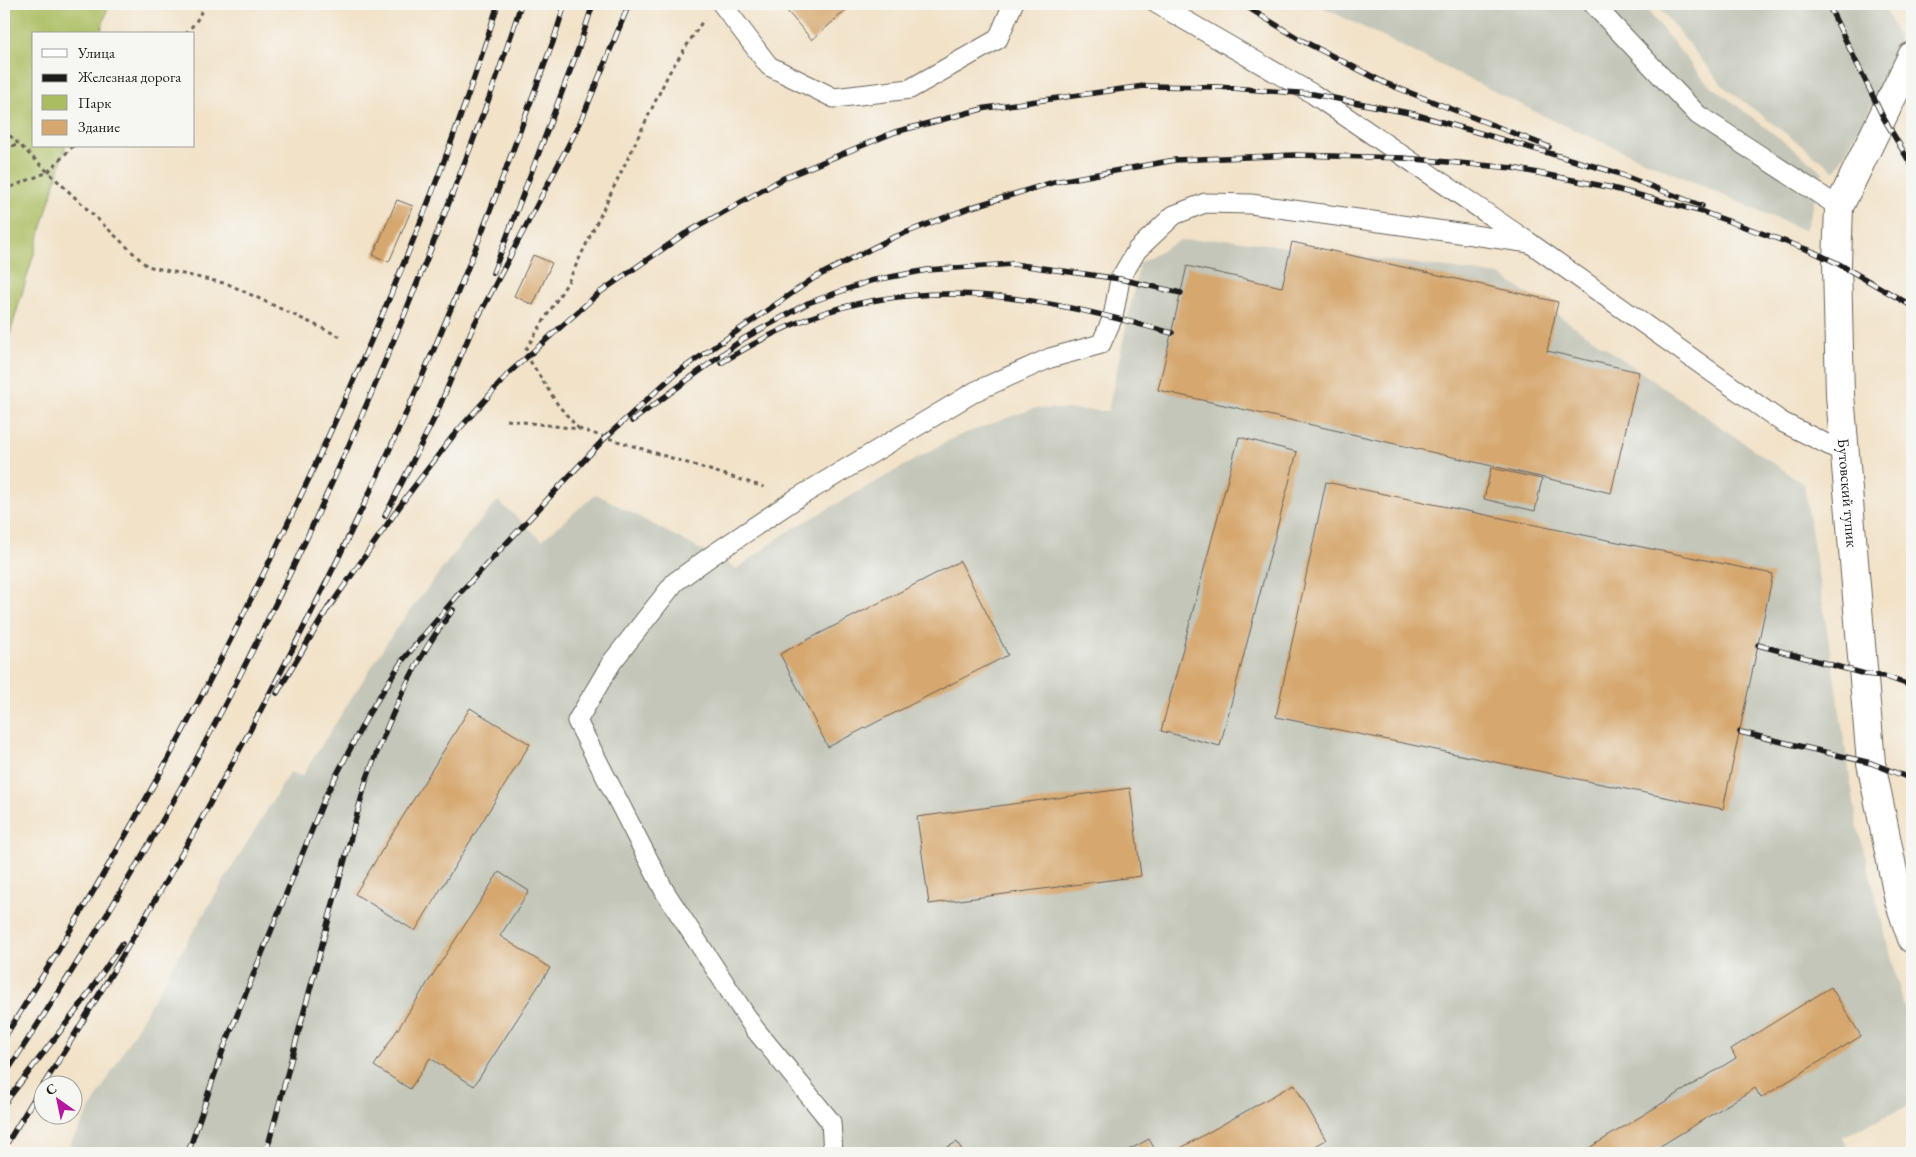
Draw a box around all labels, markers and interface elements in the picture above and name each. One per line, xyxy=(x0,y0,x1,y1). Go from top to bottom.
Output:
legend xyxy=(32,32,195,148)
text: Улица xyxy=(77,43,115,62)
text: Железная дорога xyxy=(77,67,181,86)
text: Парк xyxy=(78,93,111,112)
text: Здание xyxy=(78,117,120,136)
street label: Бутовский тупик xyxy=(1833,437,1863,549)
north arrow xyxy=(32,1074,82,1124)
text: С xyxy=(42,1079,60,1099)

